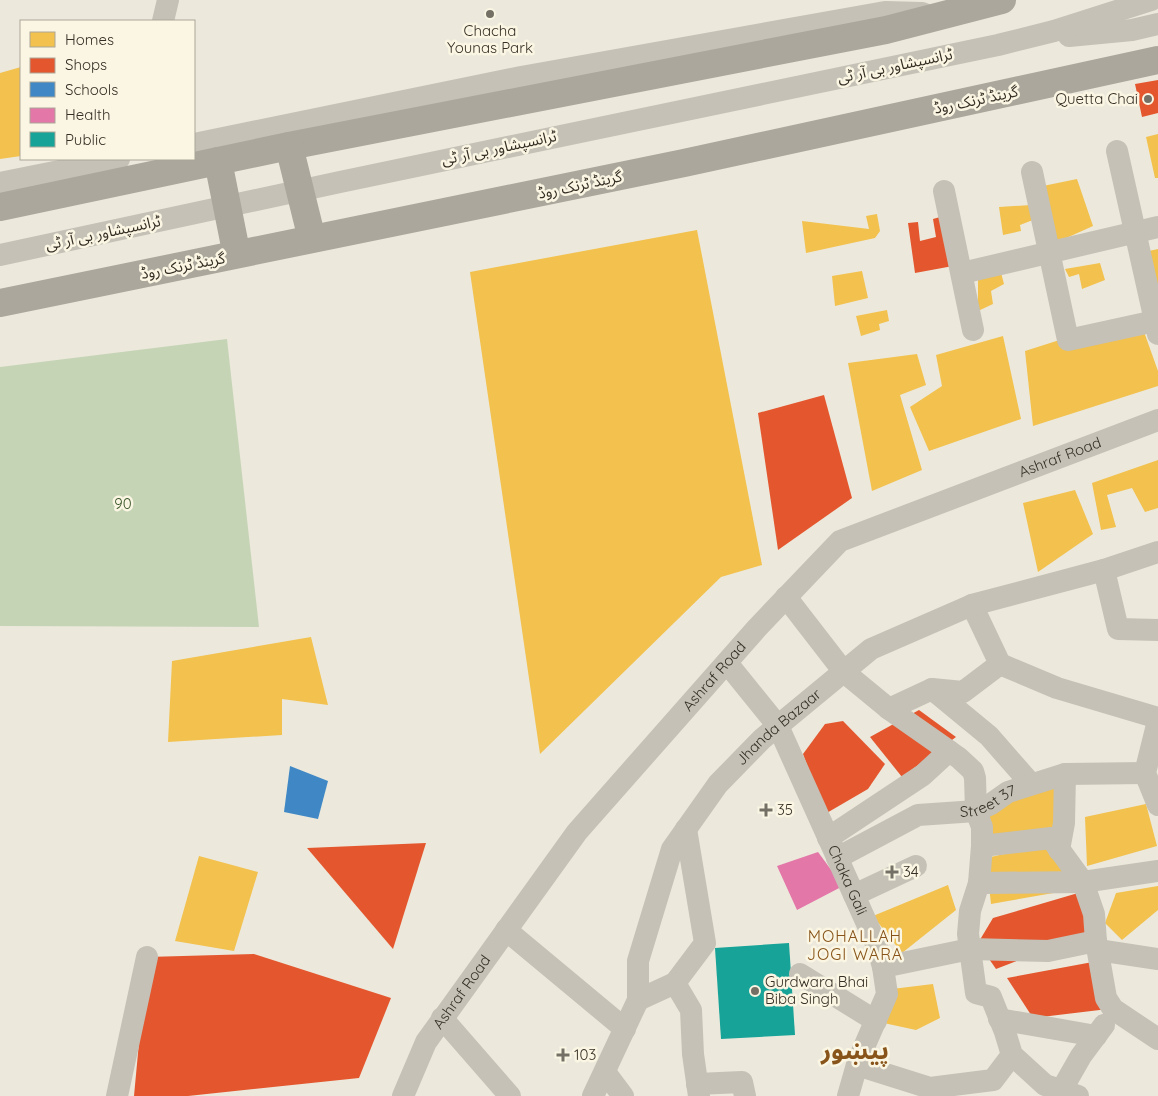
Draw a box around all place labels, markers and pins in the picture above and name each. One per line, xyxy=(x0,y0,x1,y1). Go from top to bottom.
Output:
marker: Chacha Younas Park xyxy=(484,8,496,20)
place label: Chacha Younas Park xyxy=(447,21,533,57)
place label: Quetta Chai xyxy=(1055,89,1138,108)
marker: Quetta Chai xyxy=(1142,93,1154,105)
place label: 35 xyxy=(777,800,793,819)
marker: 35 xyxy=(759,803,773,817)
place label: 34 xyxy=(903,862,919,881)
marker: 34 xyxy=(885,865,899,879)
place label: Gurdwara Bhai Biba Singh xyxy=(765,972,868,1008)
marker: Gurdwara Bhai Biba Singh xyxy=(749,985,761,997)
place label: 103 xyxy=(574,1045,596,1064)
marker: 103 xyxy=(556,1048,570,1062)

